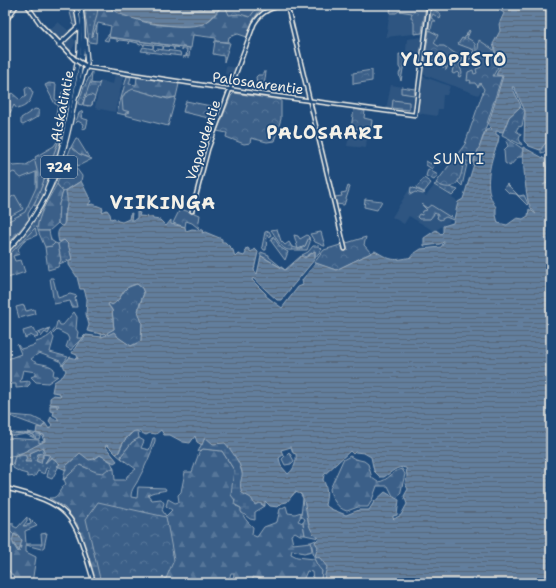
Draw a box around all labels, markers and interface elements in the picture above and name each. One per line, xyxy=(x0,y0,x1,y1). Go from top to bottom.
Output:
district label: YLIOPISTO xyxy=(401,48,507,72)
street label: Palosaarentie xyxy=(211,68,305,98)
street label: Alskatintie xyxy=(46,69,78,143)
street label: Vapaudentie xyxy=(181,97,225,183)
district label: PALOSAARI xyxy=(266,121,384,145)
district label: SUNTI xyxy=(433,149,485,169)
road number: 724 xyxy=(41,156,77,178)
district label: VIIKINGA xyxy=(110,191,216,215)

